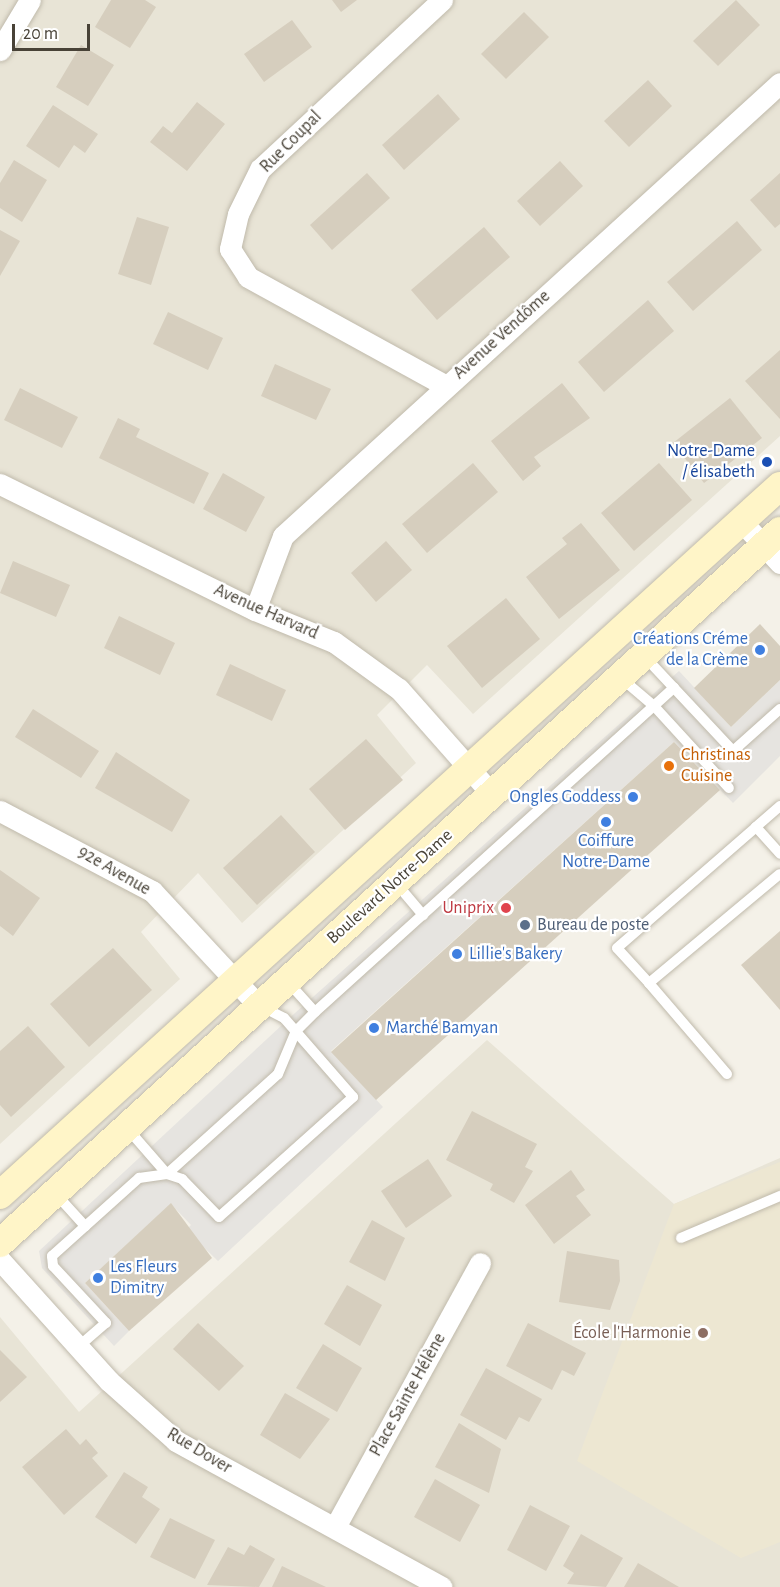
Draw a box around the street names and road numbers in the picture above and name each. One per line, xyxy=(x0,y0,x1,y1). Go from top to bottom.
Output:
street label: Rue Coupal xyxy=(255,106,327,178)
street label: Avenue Vendôme xyxy=(449,286,555,384)
street label: Avenue Harvard xyxy=(210,579,322,645)
street label: Boulevard Notre-Dame xyxy=(323,825,457,949)
street label: 92e Avenue xyxy=(74,842,154,900)
street label: Place Sainte Hélène xyxy=(365,1330,451,1460)
street label: Rue Dover xyxy=(163,1423,235,1479)

